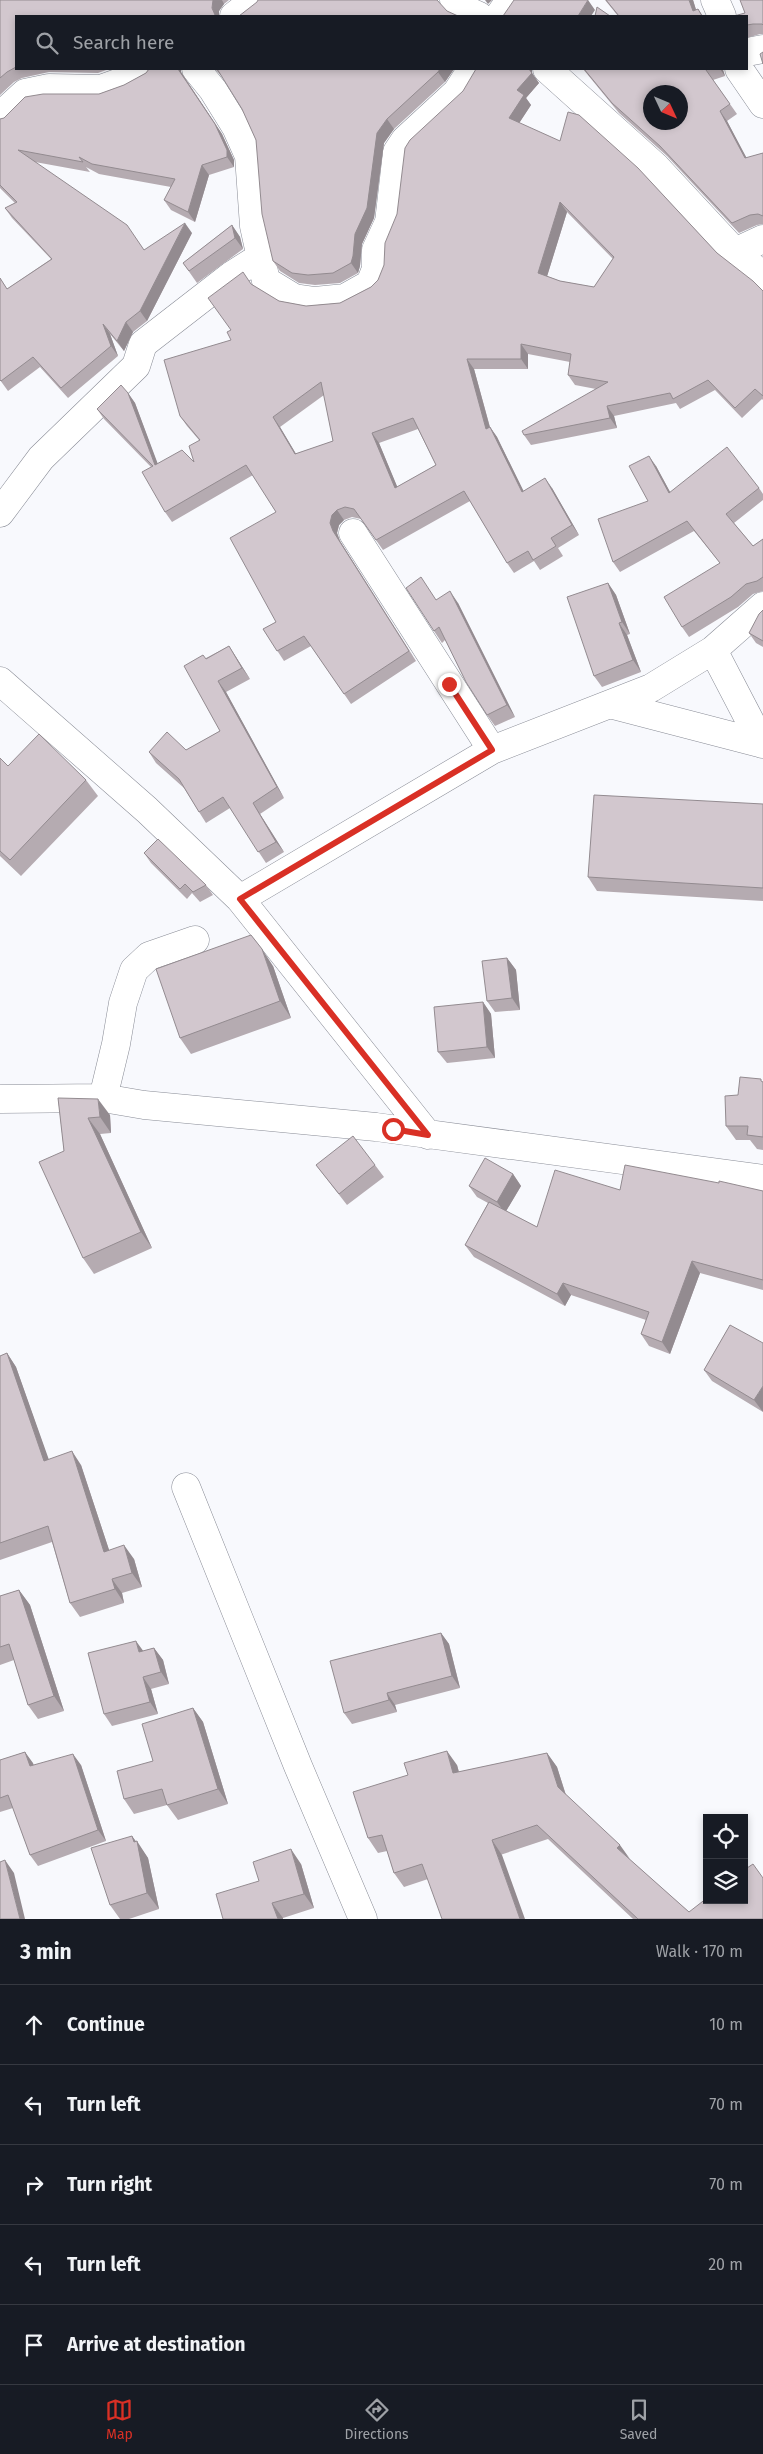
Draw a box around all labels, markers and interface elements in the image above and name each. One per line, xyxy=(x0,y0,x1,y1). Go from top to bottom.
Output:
search box xyxy=(15,15,748,70)
icon: search xyxy=(33,29,61,57)
text: Search here xyxy=(73,31,174,54)
north arrow xyxy=(643,85,688,130)
route end xyxy=(438,673,461,696)
route start xyxy=(382,1118,405,1141)
map controls xyxy=(703,1814,748,1904)
button: locate xyxy=(703,1814,748,1859)
button: layers xyxy=(703,1859,748,1904)
text: 3 min xyxy=(20,1939,72,1965)
text: Walk · 170 m xyxy=(656,1942,743,1961)
icon: ahead xyxy=(20,2011,48,2039)
text: Continue xyxy=(67,2013,145,2036)
text: 10 m xyxy=(709,2015,743,2034)
icon: left xyxy=(20,2091,48,2119)
text: Turn left xyxy=(67,2093,141,2116)
text: 70 m xyxy=(709,2095,743,2114)
icon: right xyxy=(20,2171,48,2199)
text: Turn right xyxy=(67,2173,152,2196)
text: 70 m xyxy=(709,2175,743,2194)
icon: left xyxy=(20,2251,48,2279)
text: Turn left xyxy=(67,2253,141,2276)
text: 20 m xyxy=(708,2255,743,2274)
icon: arrive xyxy=(20,2331,48,2359)
text: Arrive at destination xyxy=(67,2333,246,2356)
tab: Map xyxy=(105,2396,133,2443)
tab: Directions xyxy=(344,2396,409,2443)
tab: Saved xyxy=(620,2396,658,2443)

